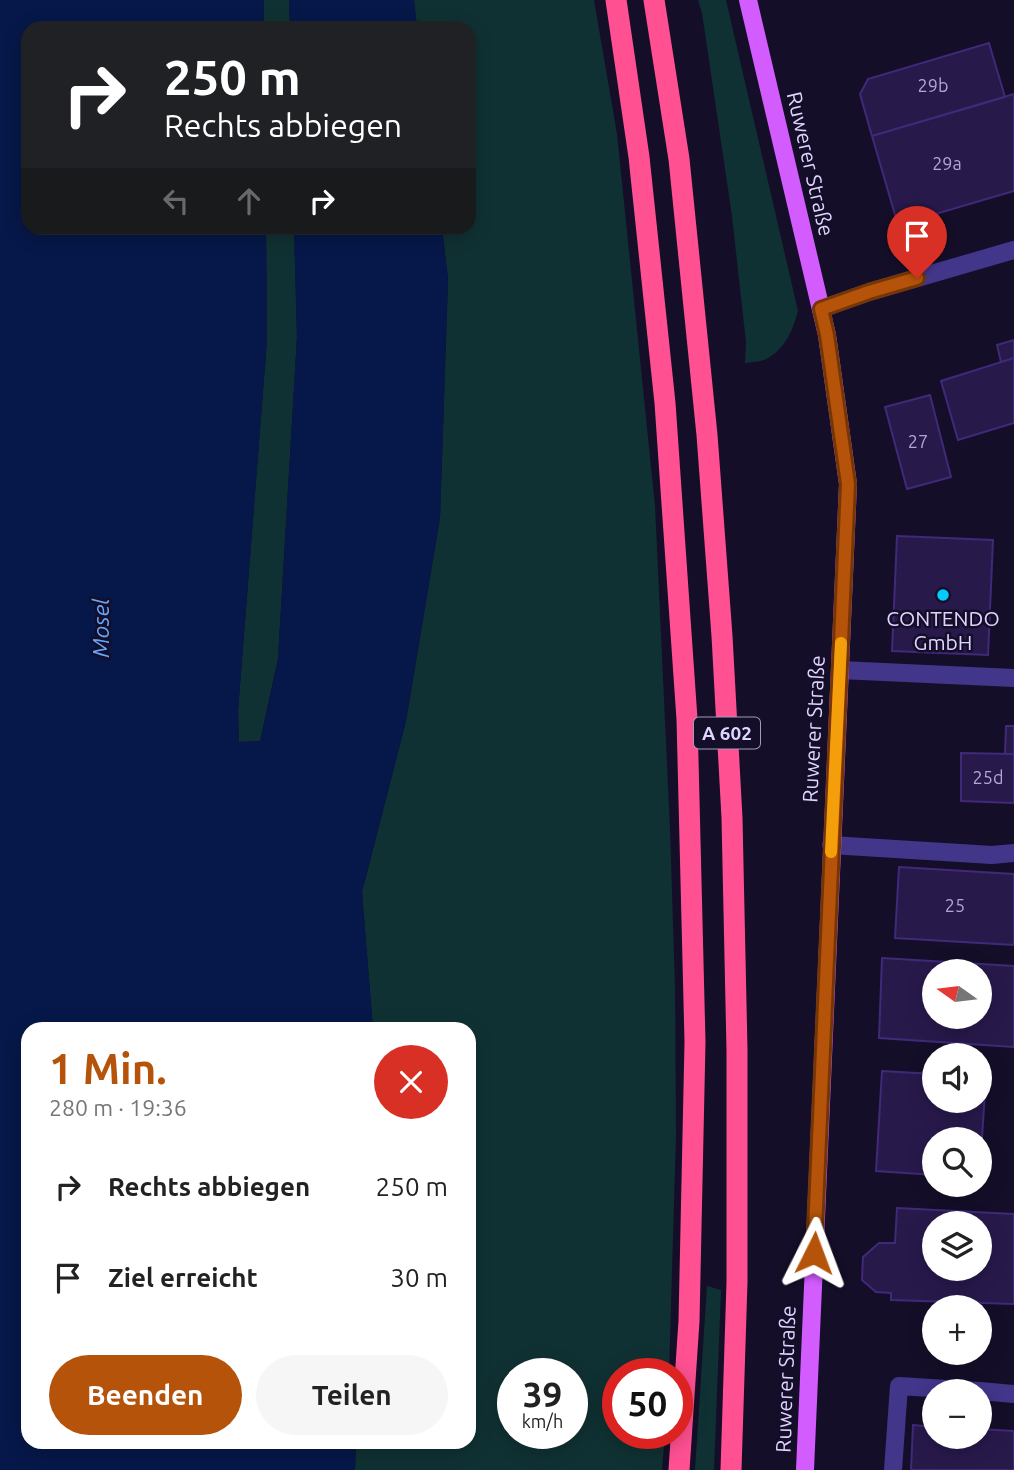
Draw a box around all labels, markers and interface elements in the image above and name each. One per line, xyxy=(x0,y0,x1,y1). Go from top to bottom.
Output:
icon: right xyxy=(49,49,140,140)
text: 250 m xyxy=(164,49,301,104)
house number: 29b xyxy=(918,75,948,95)
street label: Ruwerer Straße xyxy=(783,89,839,238)
text: Rechts abbiegen xyxy=(164,107,402,143)
house number: 29a xyxy=(932,153,962,173)
icon: left xyxy=(157,182,195,220)
icon: ahead xyxy=(230,182,268,220)
icon: right xyxy=(303,182,341,220)
pin xyxy=(887,206,947,278)
icon: arrive xyxy=(898,217,936,255)
house number: 27 xyxy=(908,431,928,451)
marker: CONTENDO GmbH xyxy=(935,587,951,603)
water label: Mosel xyxy=(88,598,113,658)
place label: CONTENDO GmbH xyxy=(886,606,1000,654)
street label: Ruwerer Straße xyxy=(797,655,829,803)
road number: A 602 xyxy=(694,718,760,748)
house number: 25d xyxy=(973,767,1003,787)
house number: 25 xyxy=(945,895,965,915)
north arrow xyxy=(922,959,992,1029)
map controls xyxy=(922,959,992,1449)
button: sound xyxy=(922,1043,992,1113)
text: 1 Min. xyxy=(49,1045,167,1092)
button: close xyxy=(374,1045,448,1119)
text: 280 m · 19:36 xyxy=(49,1095,187,1120)
button: search xyxy=(922,1127,992,1197)
icon: right xyxy=(49,1168,87,1206)
text: Rechts abbiegen xyxy=(108,1172,310,1201)
text: 250 m xyxy=(376,1172,448,1201)
button: layers xyxy=(922,1211,992,1281)
position arrow xyxy=(777,1216,851,1290)
icon: arrive xyxy=(49,1259,87,1297)
text: Ziel erreicht xyxy=(108,1263,258,1292)
text: 30 m xyxy=(390,1263,448,1292)
button: + xyxy=(922,1295,992,1365)
street label: Ruwerer Straße xyxy=(770,1305,800,1453)
button: Beenden xyxy=(49,1355,242,1435)
button: Teilen xyxy=(256,1355,448,1435)
speed limit sign: 50 xyxy=(602,1358,693,1449)
text: 39 xyxy=(523,1374,562,1414)
button: − xyxy=(922,1379,992,1449)
text: km/h xyxy=(522,1411,563,1431)

